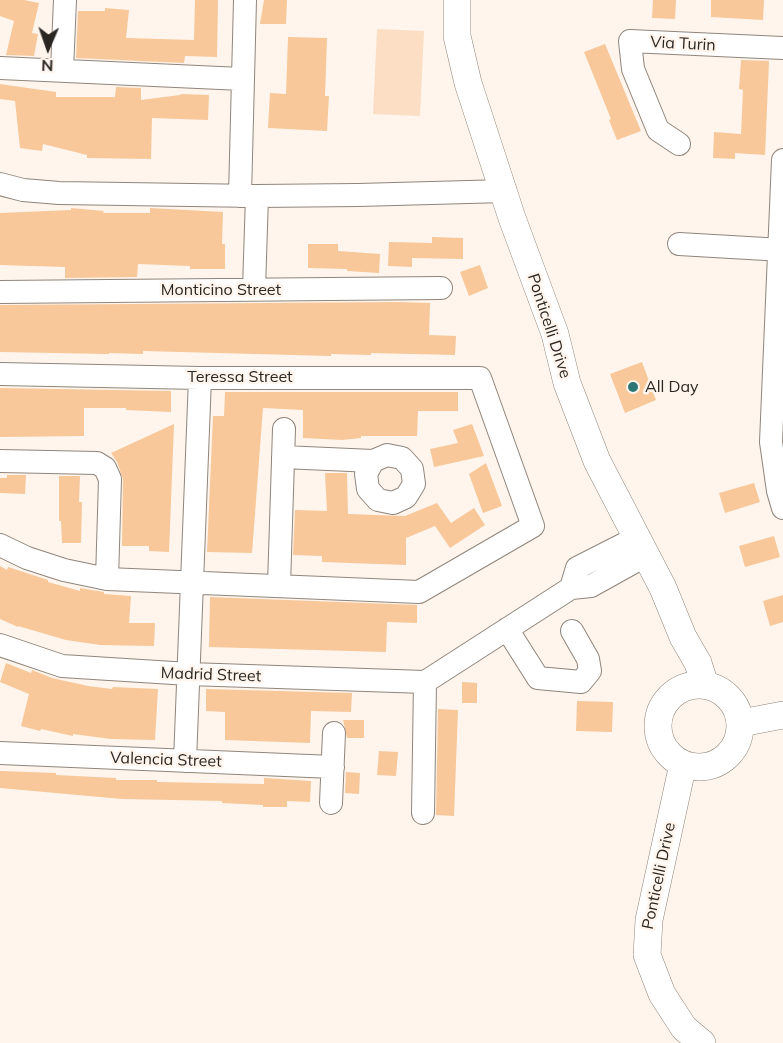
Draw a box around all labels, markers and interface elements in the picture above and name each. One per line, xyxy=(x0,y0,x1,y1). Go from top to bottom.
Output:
north arrow xyxy=(18,18,78,78)
street label: Via Turin xyxy=(650,33,716,55)
text: N xyxy=(41,56,54,76)
street label: Ponticelli Drive xyxy=(523,271,575,381)
street label: Monticino Street xyxy=(161,280,281,300)
street label: Teressa Street xyxy=(187,367,293,387)
place label: All Day xyxy=(645,377,699,397)
marker: All Day xyxy=(626,380,640,394)
street label: Madrid Street xyxy=(160,664,262,686)
street label: Valencia Street xyxy=(110,748,222,772)
street label: Ponticelli Drive xyxy=(638,821,680,931)

